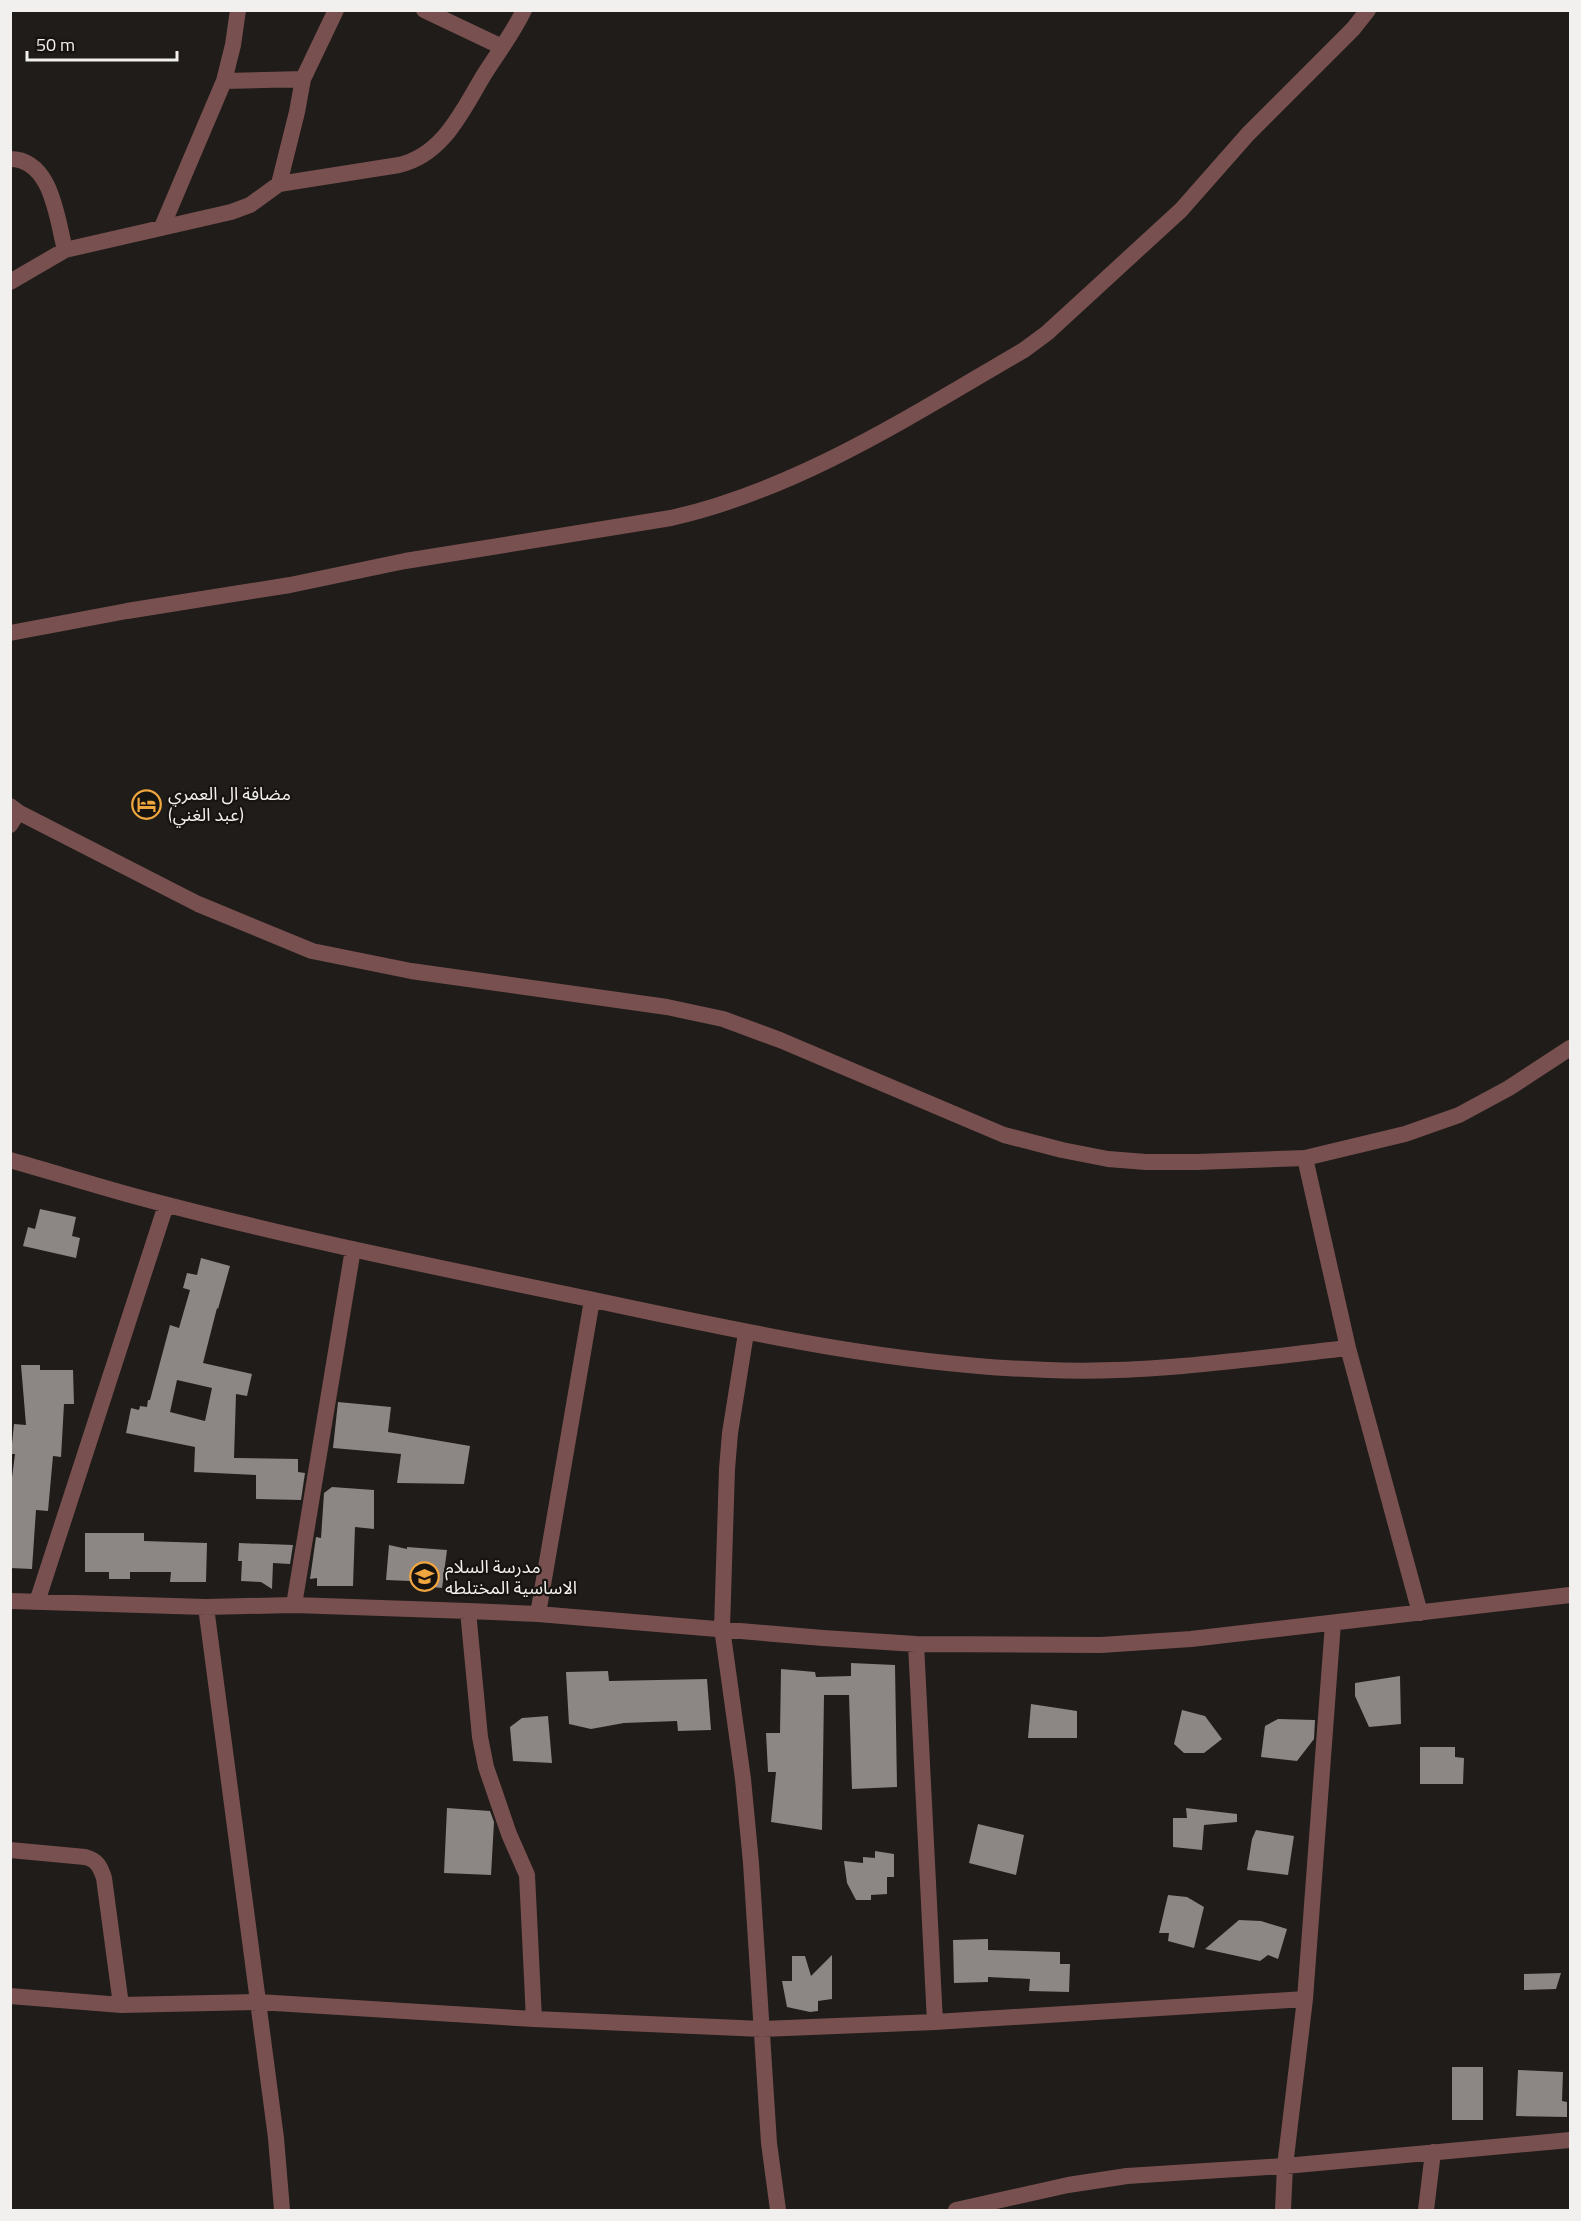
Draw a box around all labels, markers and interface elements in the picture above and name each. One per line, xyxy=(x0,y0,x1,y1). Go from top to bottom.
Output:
scale bar xyxy=(27,24,177,62)
text: 50 m xyxy=(36,31,75,58)
place label: مضافة ال العمري (عبد الغني) xyxy=(168,780,291,828)
hotel icon: مضافة ال العمري (عبد الغني) xyxy=(131,788,163,820)
place label: مدرسة السلام الاساسية المختلطه xyxy=(445,1553,577,1601)
school or university icon: مدرسة السلام الاساسية المختلطه xyxy=(408,1561,440,1593)

